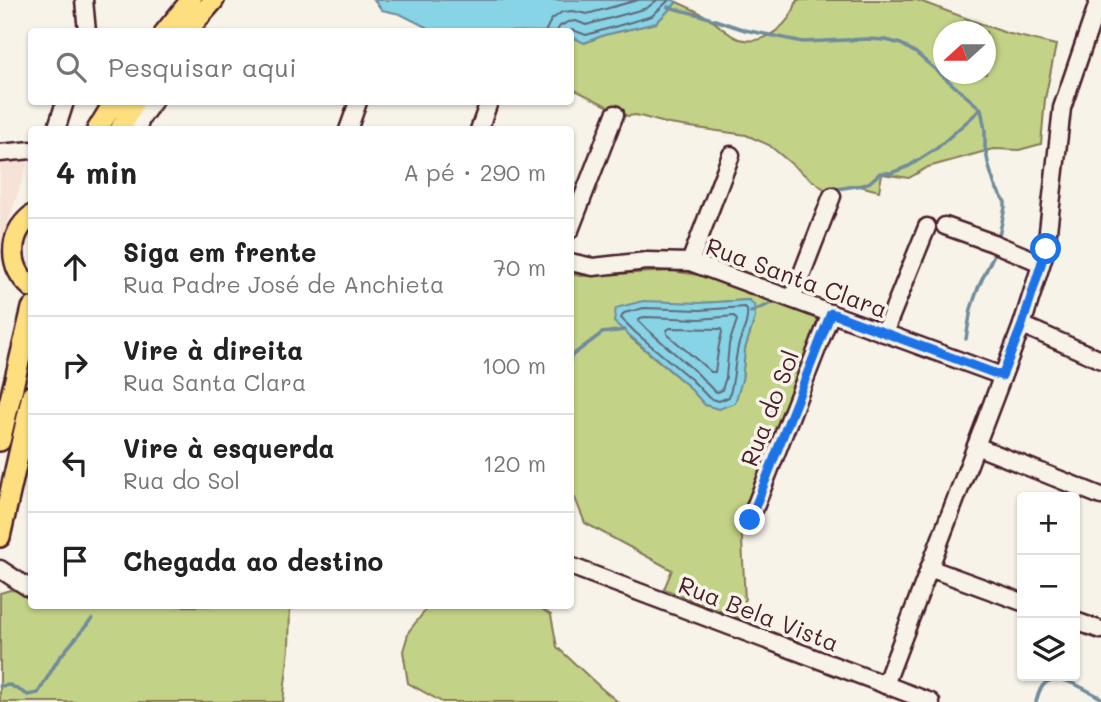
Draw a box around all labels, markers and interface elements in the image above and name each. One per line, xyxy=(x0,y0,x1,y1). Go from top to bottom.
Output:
north arrow xyxy=(933,21,996,84)
search box xyxy=(28,28,574,105)
icon: search xyxy=(52,48,90,86)
text: Pesquisar aqui xyxy=(108,50,297,84)
text: 4 min xyxy=(56,152,137,192)
text: A pé · 290 m xyxy=(403,157,546,187)
street label: Rua Santa Clara xyxy=(702,230,892,324)
route start xyxy=(1030,233,1061,264)
text: Siga em frente xyxy=(123,235,317,269)
icon: ahead xyxy=(56,248,94,286)
text: 70 m xyxy=(493,252,546,282)
text: Rua Padre José de Anchieta xyxy=(123,269,444,299)
text: Vire à direita xyxy=(123,333,303,367)
street label: Rua do Sol xyxy=(733,345,805,471)
icon: right xyxy=(56,346,94,384)
text: 100 m xyxy=(482,350,546,380)
text: Rua Santa Clara xyxy=(123,367,306,397)
text: Vire à esquerda xyxy=(123,431,334,465)
icon: left xyxy=(56,444,94,482)
text: 120 m xyxy=(483,448,546,478)
text: Rua do Sol xyxy=(123,465,240,495)
map controls xyxy=(1017,492,1080,681)
button: + xyxy=(1017,492,1080,555)
route end xyxy=(734,504,765,535)
icon: arrive xyxy=(56,542,94,580)
text: Chegada ao destino xyxy=(123,544,383,578)
button: − xyxy=(1017,555,1080,618)
street label: Rua Bela Vista xyxy=(674,568,844,658)
button: layers xyxy=(1017,618,1080,681)

